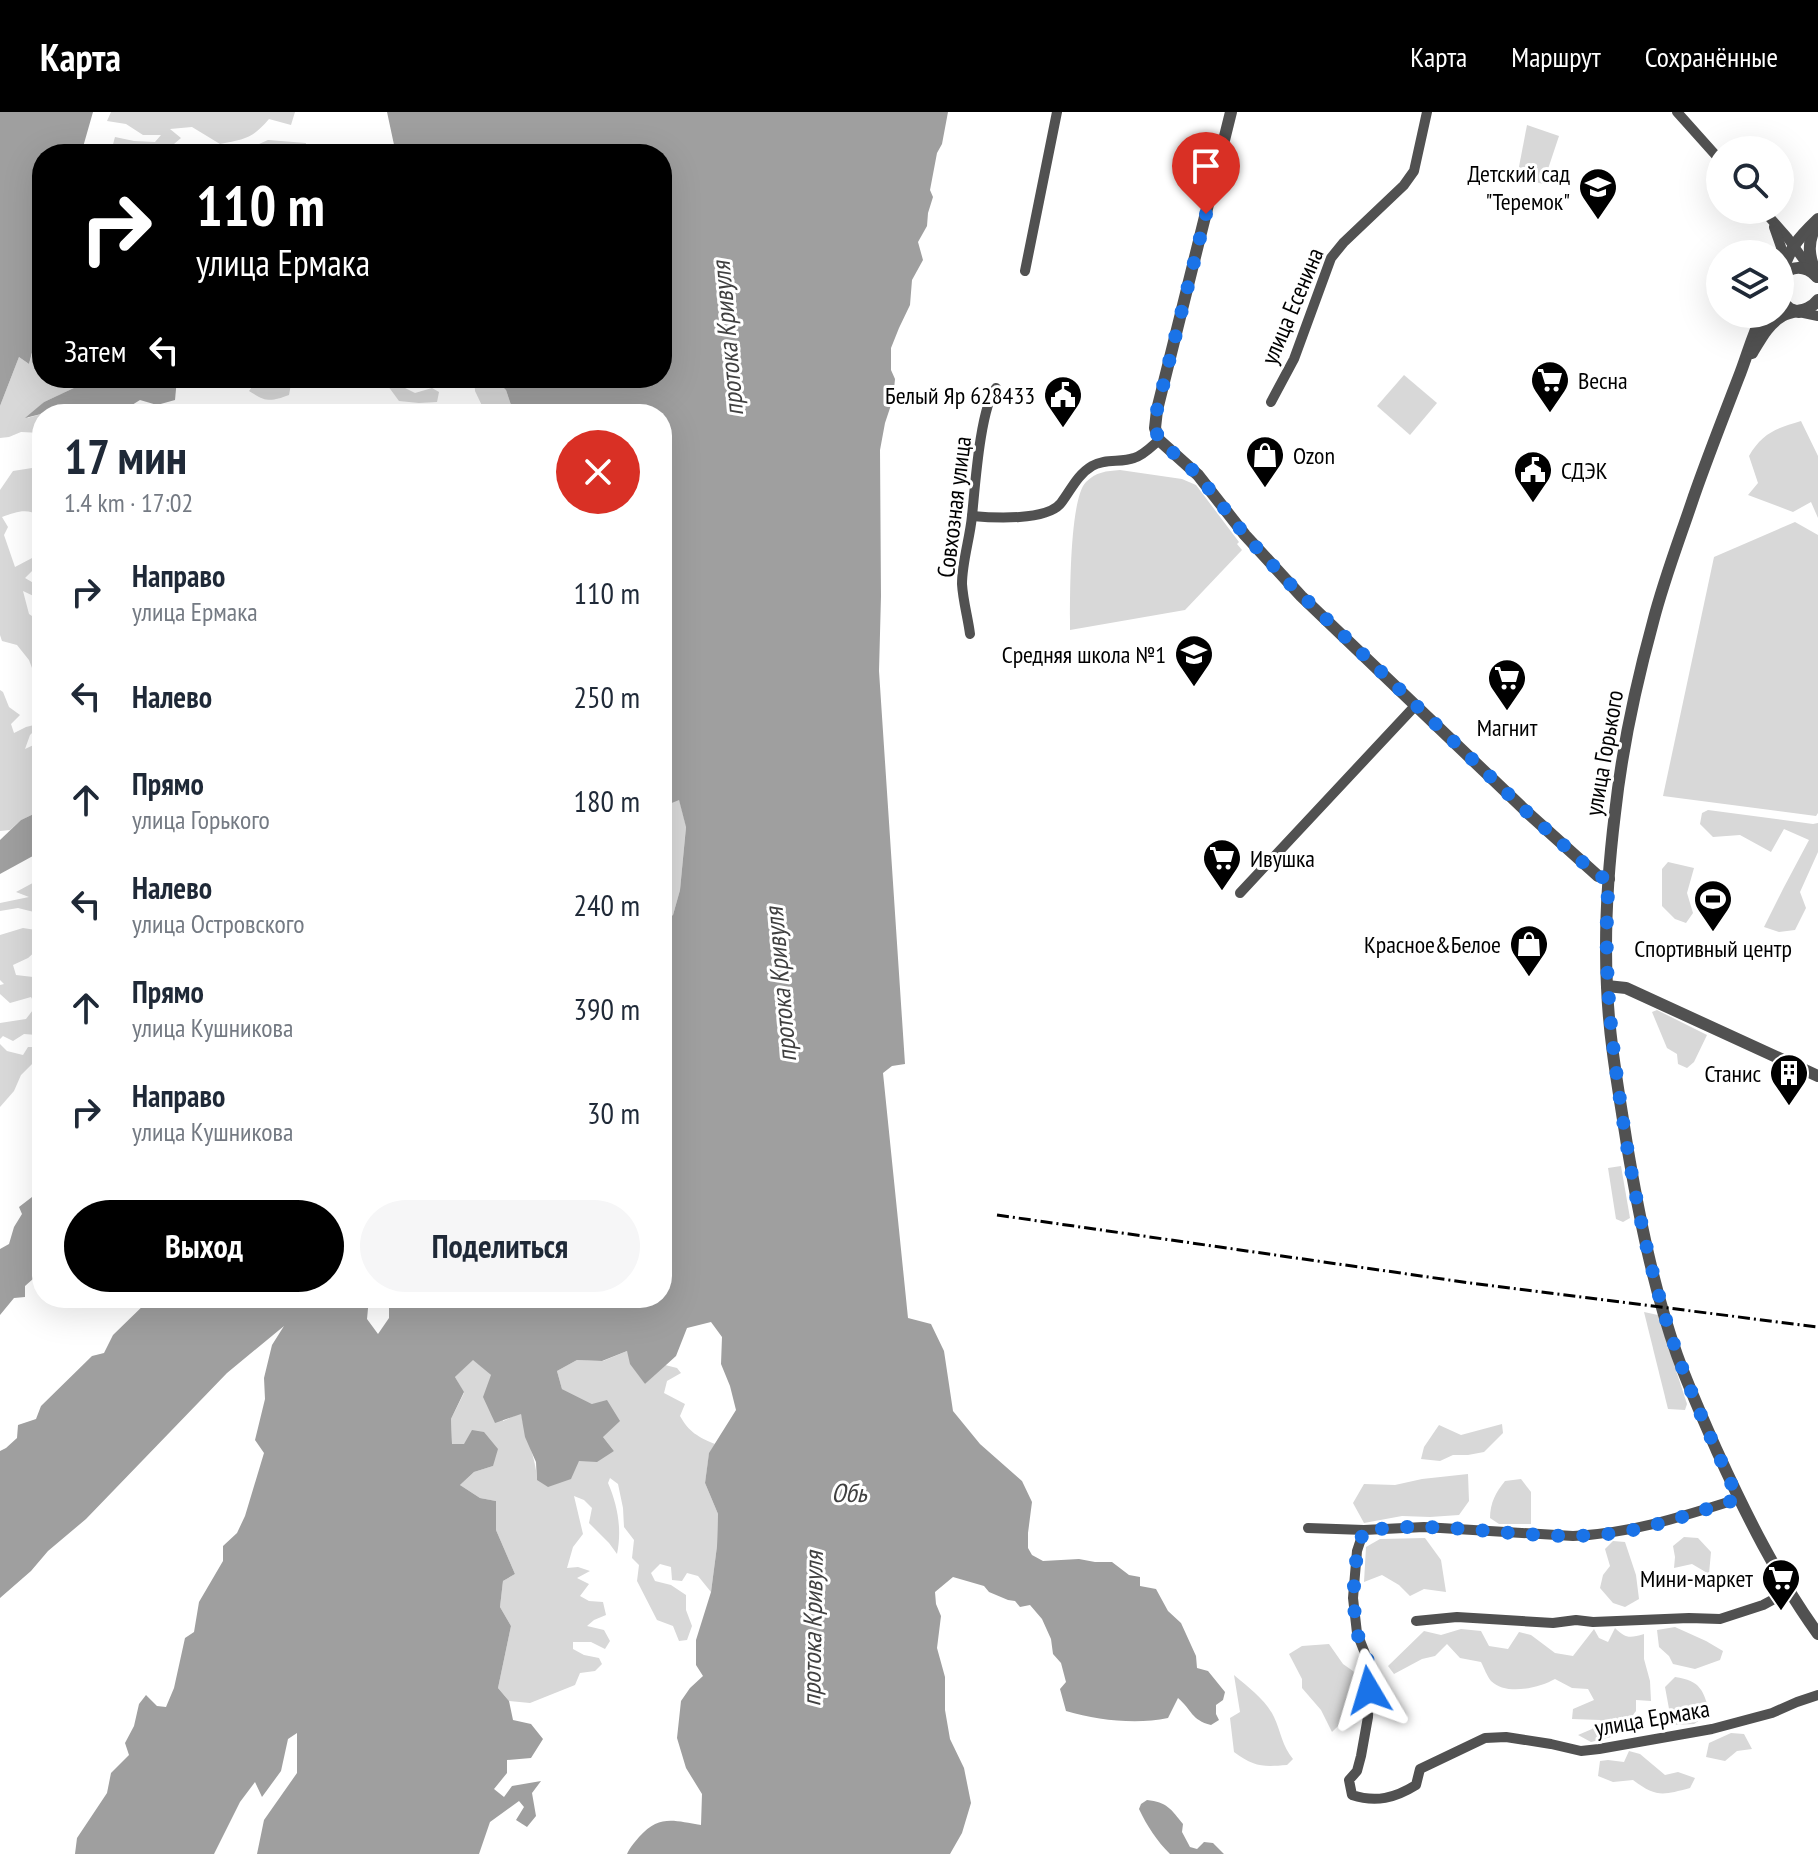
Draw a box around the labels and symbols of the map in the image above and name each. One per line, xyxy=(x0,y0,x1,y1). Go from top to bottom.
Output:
pin xyxy=(1172,132,1240,214)
place label: Детский сад "Теремок" xyxy=(1467,158,1570,217)
school or university icon: Детский сад "Теремок" xyxy=(1577,166,1619,221)
street label: улица Есенина xyxy=(1254,243,1330,369)
water label: протока Кривуля xyxy=(704,259,750,418)
supermarket icon: Весна xyxy=(1529,359,1571,414)
place label: Весна xyxy=(1578,365,1628,396)
public building icon: Белый Яр 628433 xyxy=(1042,374,1084,429)
place label: Белый Яр 628433 xyxy=(885,380,1035,411)
shop icon: Ozon xyxy=(1244,434,1286,489)
street label: Совхозная улица xyxy=(930,435,978,579)
place label: Ozon xyxy=(1293,440,1335,471)
public building icon: СДЭК xyxy=(1512,449,1554,504)
place label: СДЭК xyxy=(1561,455,1608,486)
school or university icon: Средняя школа №1 xyxy=(1173,633,1215,688)
place label: Средняя школа №1 xyxy=(1002,639,1166,670)
supermarket icon: Магнит xyxy=(1486,657,1528,712)
street label: улица Горького xyxy=(1578,688,1630,818)
place label: Магнит xyxy=(1477,712,1538,743)
supermarket icon: Ивушка xyxy=(1201,837,1243,892)
place label: Ивушка xyxy=(1250,843,1315,874)
sports icon: Спортивный центр xyxy=(1692,878,1734,933)
water label: протока Кривуля xyxy=(757,905,803,1064)
shop icon: Красное&Белое xyxy=(1508,923,1550,978)
place label: Красное&Белое xyxy=(1364,929,1501,960)
place label: Спортивный центр xyxy=(1634,933,1792,964)
building icon: Станис xyxy=(1768,1052,1810,1107)
place label: Станис xyxy=(1704,1058,1761,1089)
water label: Обь xyxy=(831,1476,868,1509)
water label: протока Кривуля xyxy=(794,1549,830,1707)
supermarket icon: Мини-маркет xyxy=(1760,1557,1802,1612)
place label: Мини-маркет xyxy=(1640,1563,1753,1594)
position arrow xyxy=(1327,1648,1411,1732)
street label: улица Ермака xyxy=(1592,1693,1712,1743)

